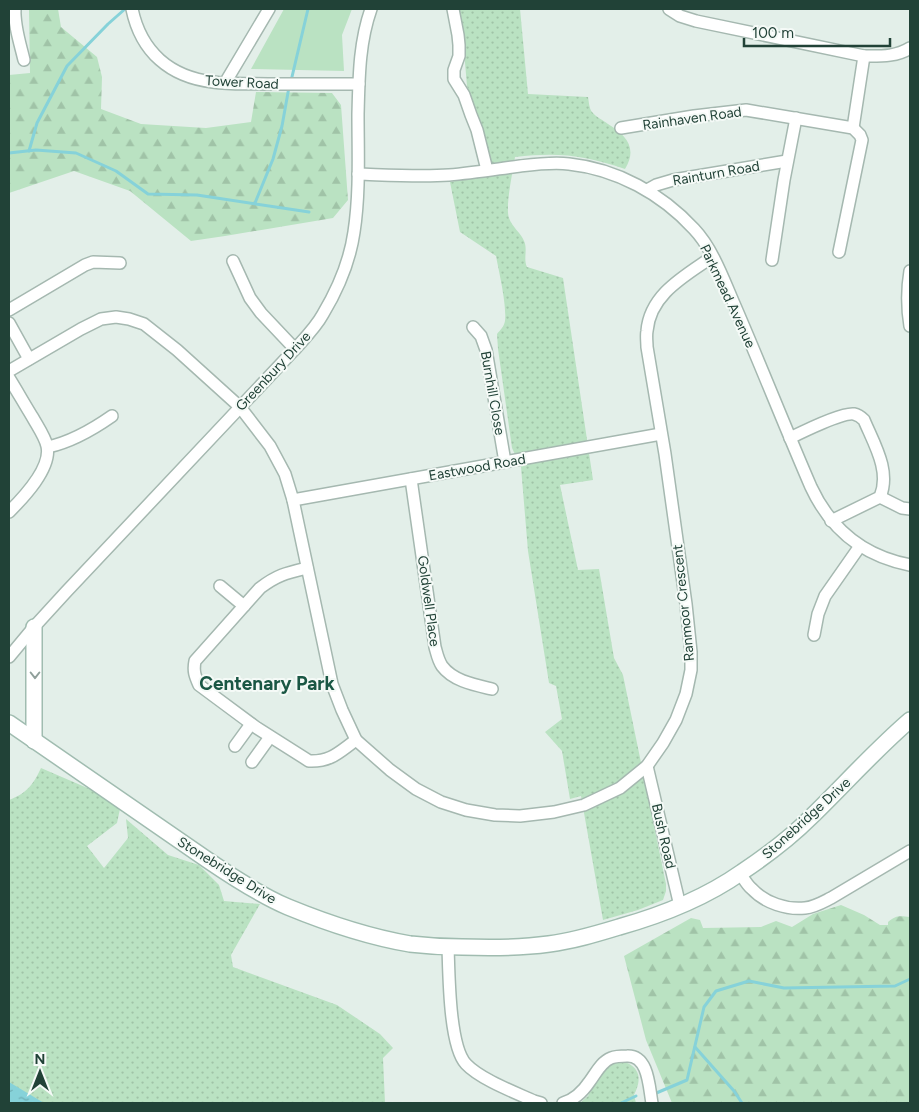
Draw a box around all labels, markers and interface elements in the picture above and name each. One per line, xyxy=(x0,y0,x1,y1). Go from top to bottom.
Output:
scale bar xyxy=(744,15,890,47)
text: 100 m xyxy=(752,24,794,42)
street label: Tower Road xyxy=(205,72,279,93)
street label: Rainhaven Road xyxy=(641,103,743,134)
street label: Rainturn Road xyxy=(671,157,761,190)
street label: Parkmead Avenue xyxy=(696,242,759,351)
street label: Greenbury Drive xyxy=(232,328,315,415)
street label: Burnhill Close xyxy=(477,350,508,437)
street label: Eastwood Road xyxy=(427,451,527,484)
street label: Ranmoor Crescent xyxy=(669,544,698,662)
street label: Goldwell Place xyxy=(414,554,443,648)
one-way arrow xyxy=(30,672,40,680)
district label: Centenary Park xyxy=(199,672,336,695)
street label: Stonebridge Drive xyxy=(758,774,854,863)
street label: Bush Road xyxy=(648,802,679,870)
street label: Stonebridge Drive xyxy=(174,833,280,908)
north arrow xyxy=(15,1047,65,1097)
text: N xyxy=(35,1051,45,1068)

